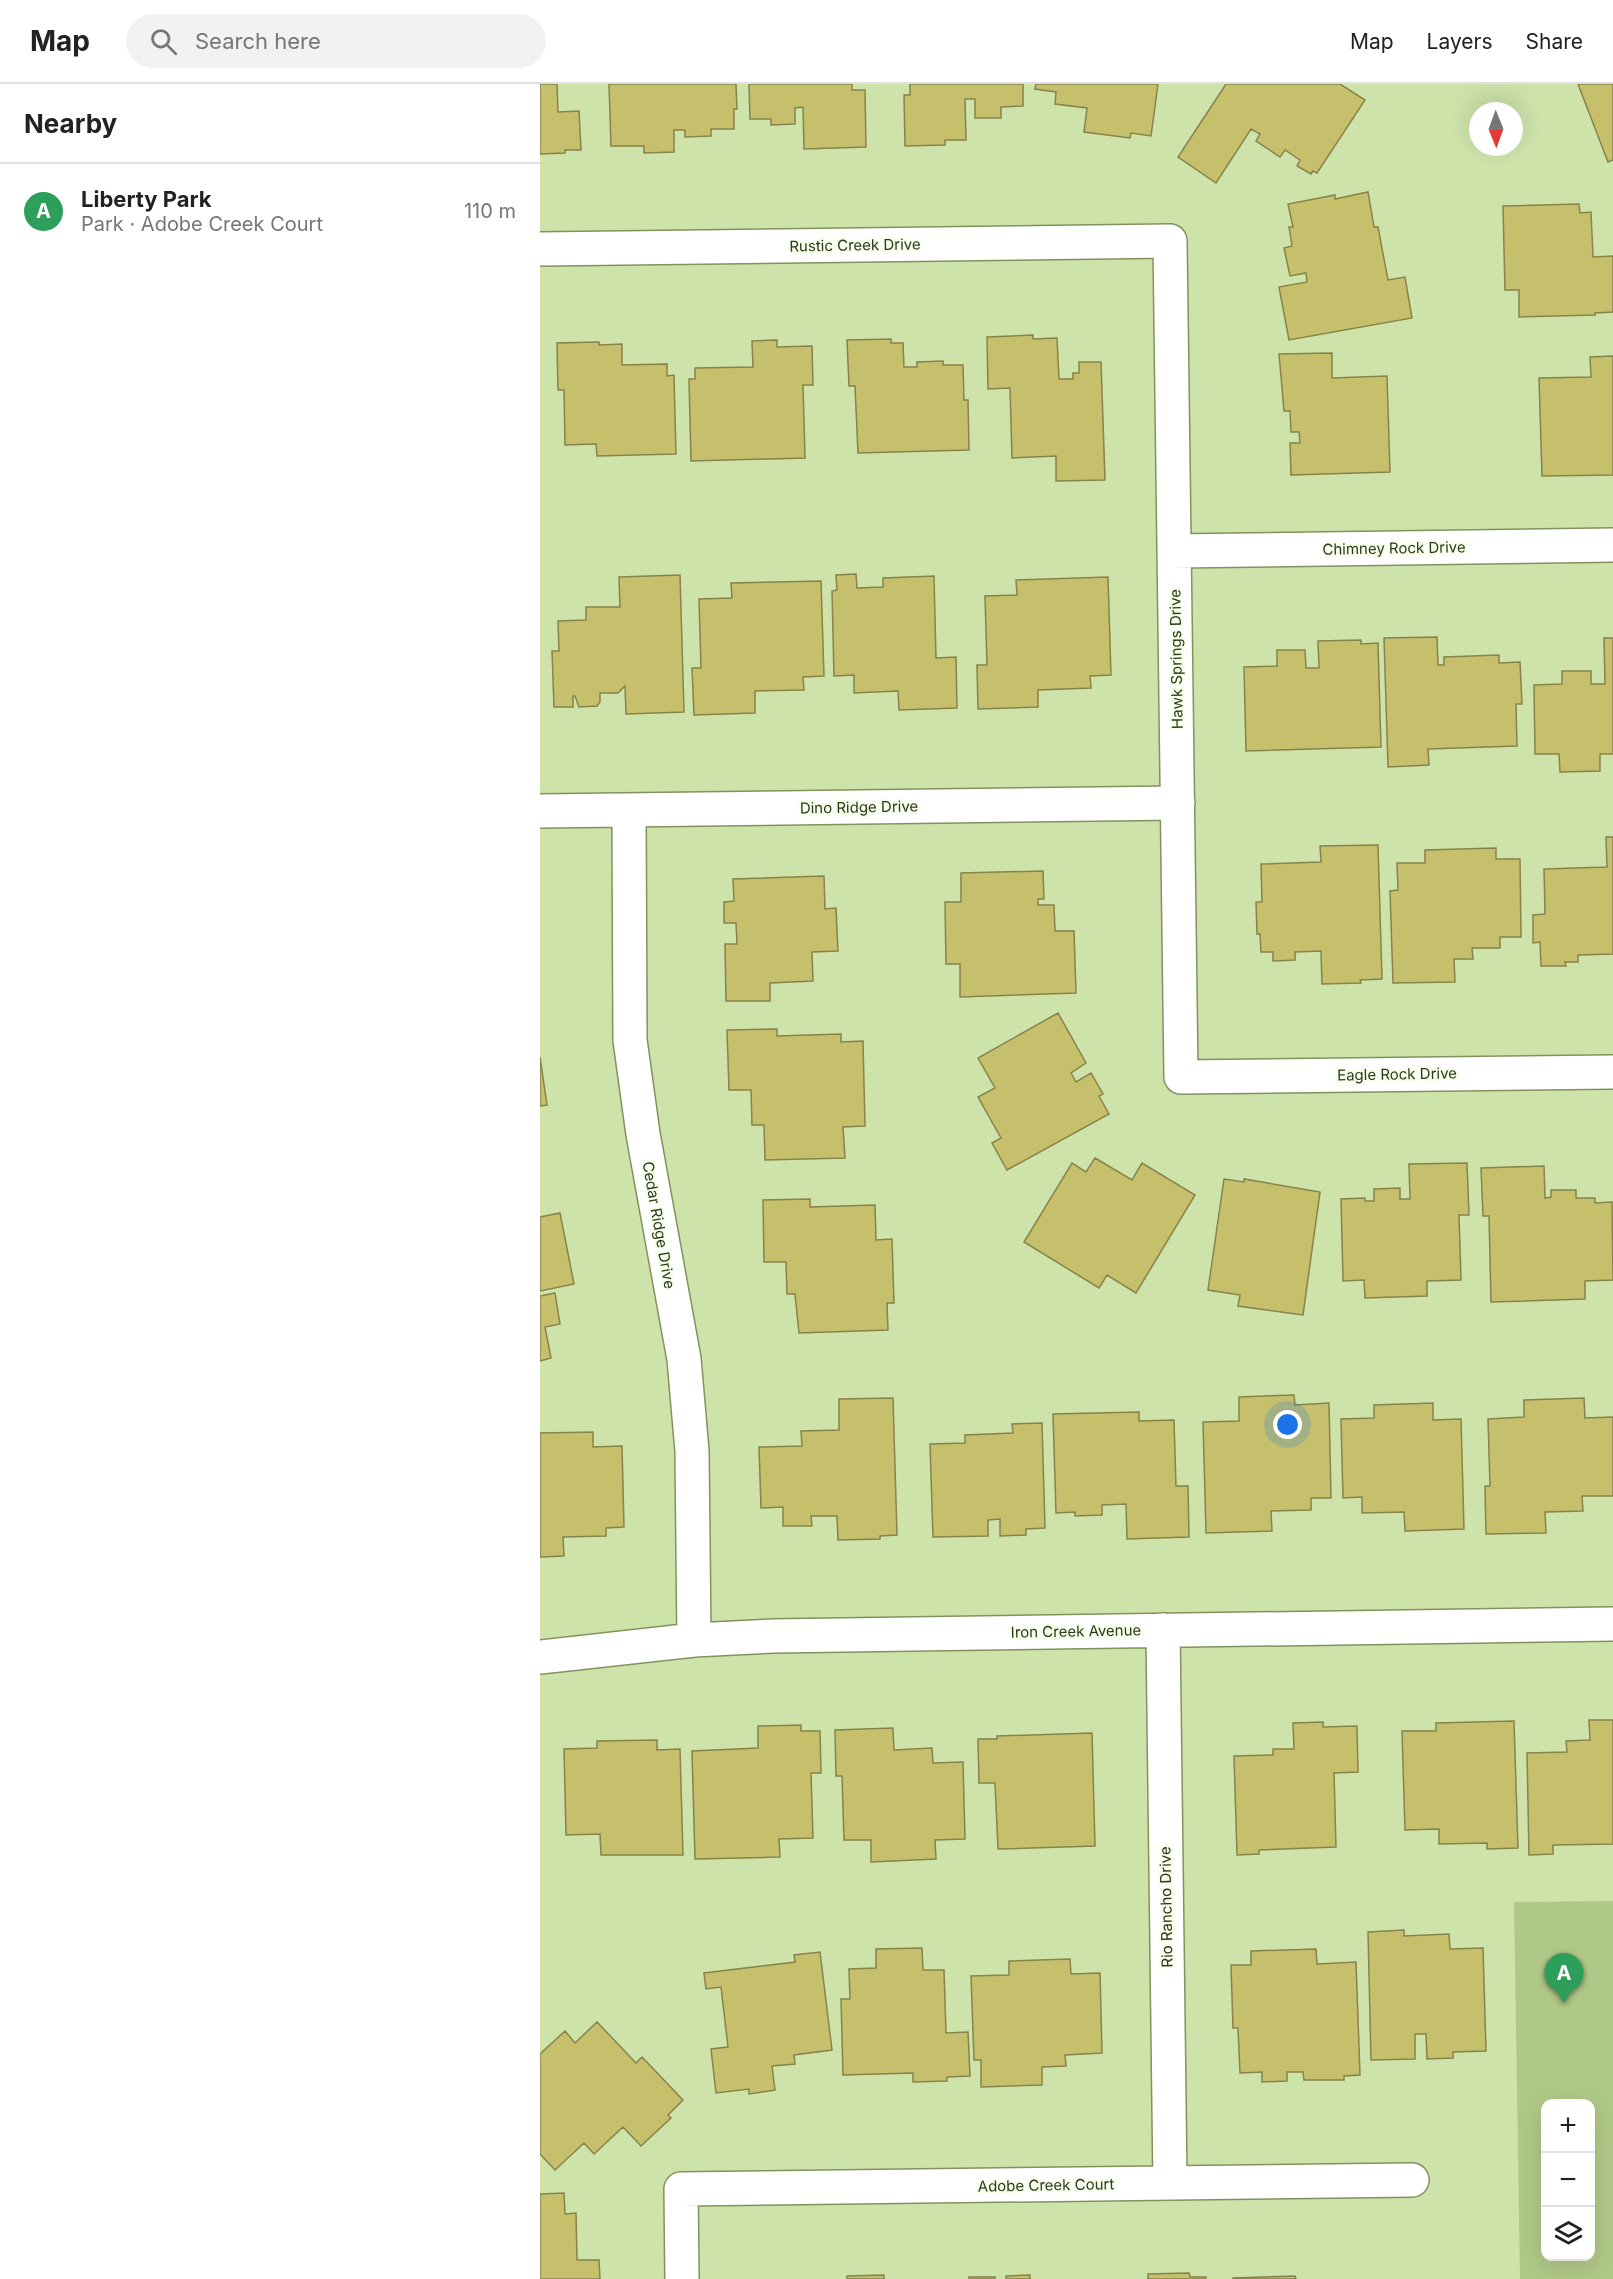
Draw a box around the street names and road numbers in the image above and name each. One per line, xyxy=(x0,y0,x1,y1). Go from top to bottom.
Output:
street label: Rustic Creek Drive xyxy=(789,234,921,256)
street label: Chimney Rock Drive xyxy=(1322,537,1466,559)
street label: Hawk Springs Drive xyxy=(1165,589,1187,729)
street label: Dino Ridge Drive xyxy=(800,796,918,818)
street label: Eagle Rock Drive xyxy=(1337,1063,1457,1085)
street label: Cedar Ridge Drive xyxy=(638,1160,680,1290)
street label: Iron Creek Avenue xyxy=(1011,1620,1141,1642)
street label: Rio Rancho Drive xyxy=(1155,1846,1177,1968)
street label: Adobe Creek Court xyxy=(978,2174,1115,2196)

